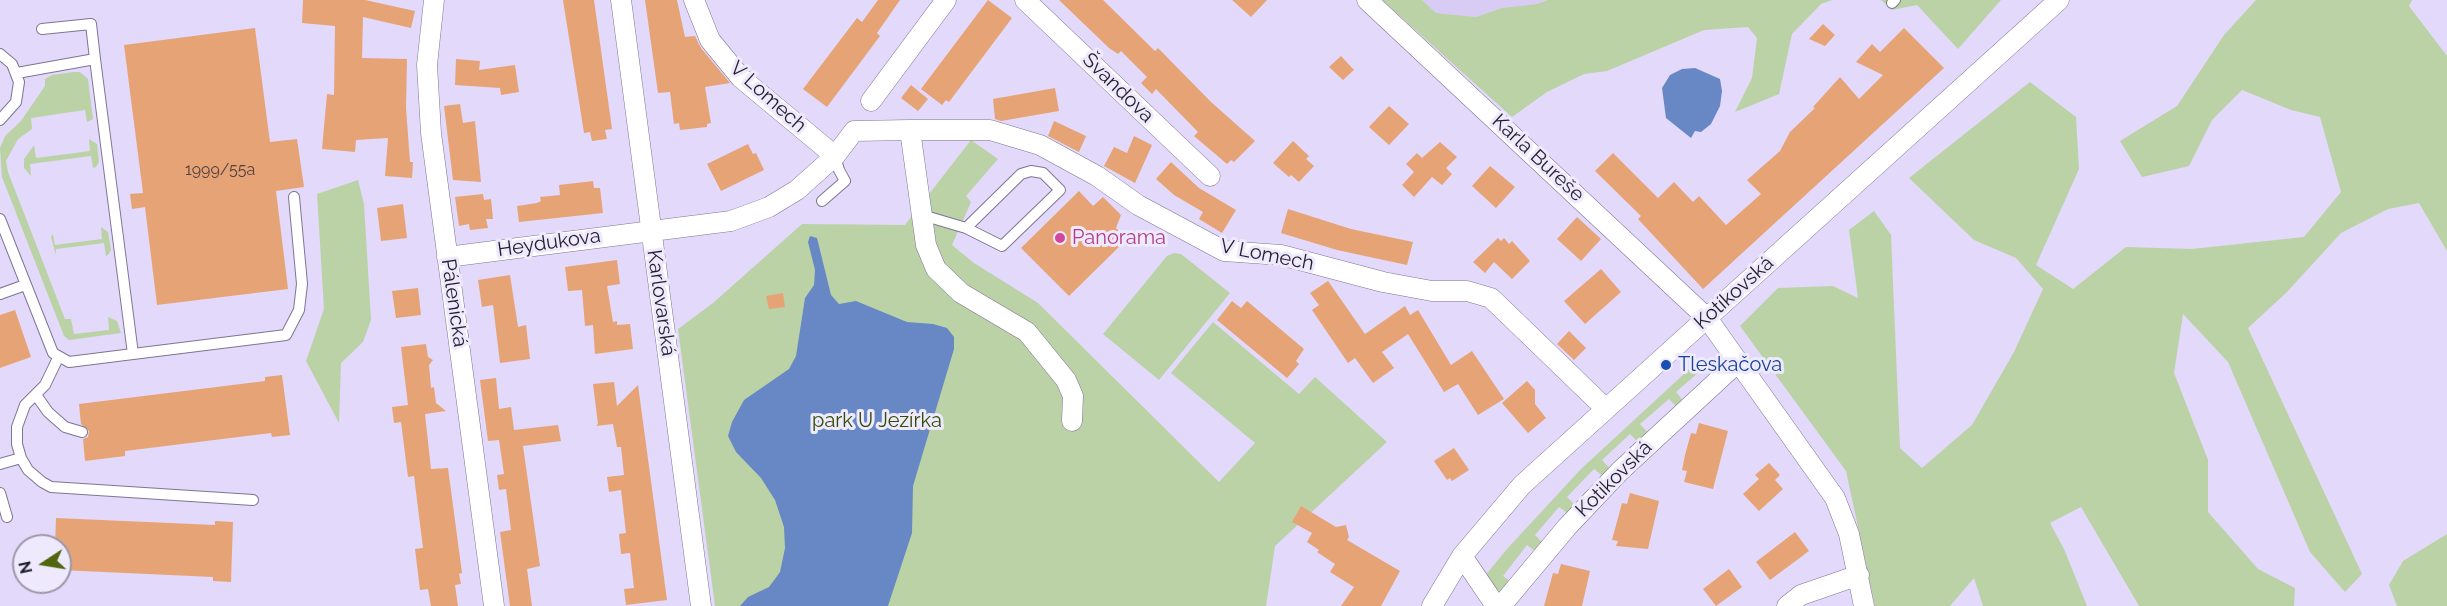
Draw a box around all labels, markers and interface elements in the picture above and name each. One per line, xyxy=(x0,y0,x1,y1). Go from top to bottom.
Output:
street label: Švandova xyxy=(1077,48,1159,128)
street label: V Lomech xyxy=(725,56,811,138)
street label: Karla Bureše xyxy=(1487,109,1589,207)
house number: 1999/55a xyxy=(185,160,255,180)
street label: Heydukova xyxy=(496,224,602,262)
place label: Panorama xyxy=(1072,226,1166,250)
marker: Panorama xyxy=(1053,231,1067,245)
street label: V Lomech xyxy=(1218,234,1316,276)
street label: Karlovarská xyxy=(642,248,680,358)
street label: Kotíkovská xyxy=(1689,251,1779,335)
street label: Pálenická xyxy=(436,257,472,349)
place label: Tleskačova xyxy=(1678,353,1782,377)
marker: Tleskačova xyxy=(1659,358,1673,372)
park label: park U Jezírka xyxy=(812,409,942,433)
street label: Kotikovská xyxy=(1571,436,1657,522)
north arrow xyxy=(12,534,72,594)
text: N xyxy=(15,559,36,575)

